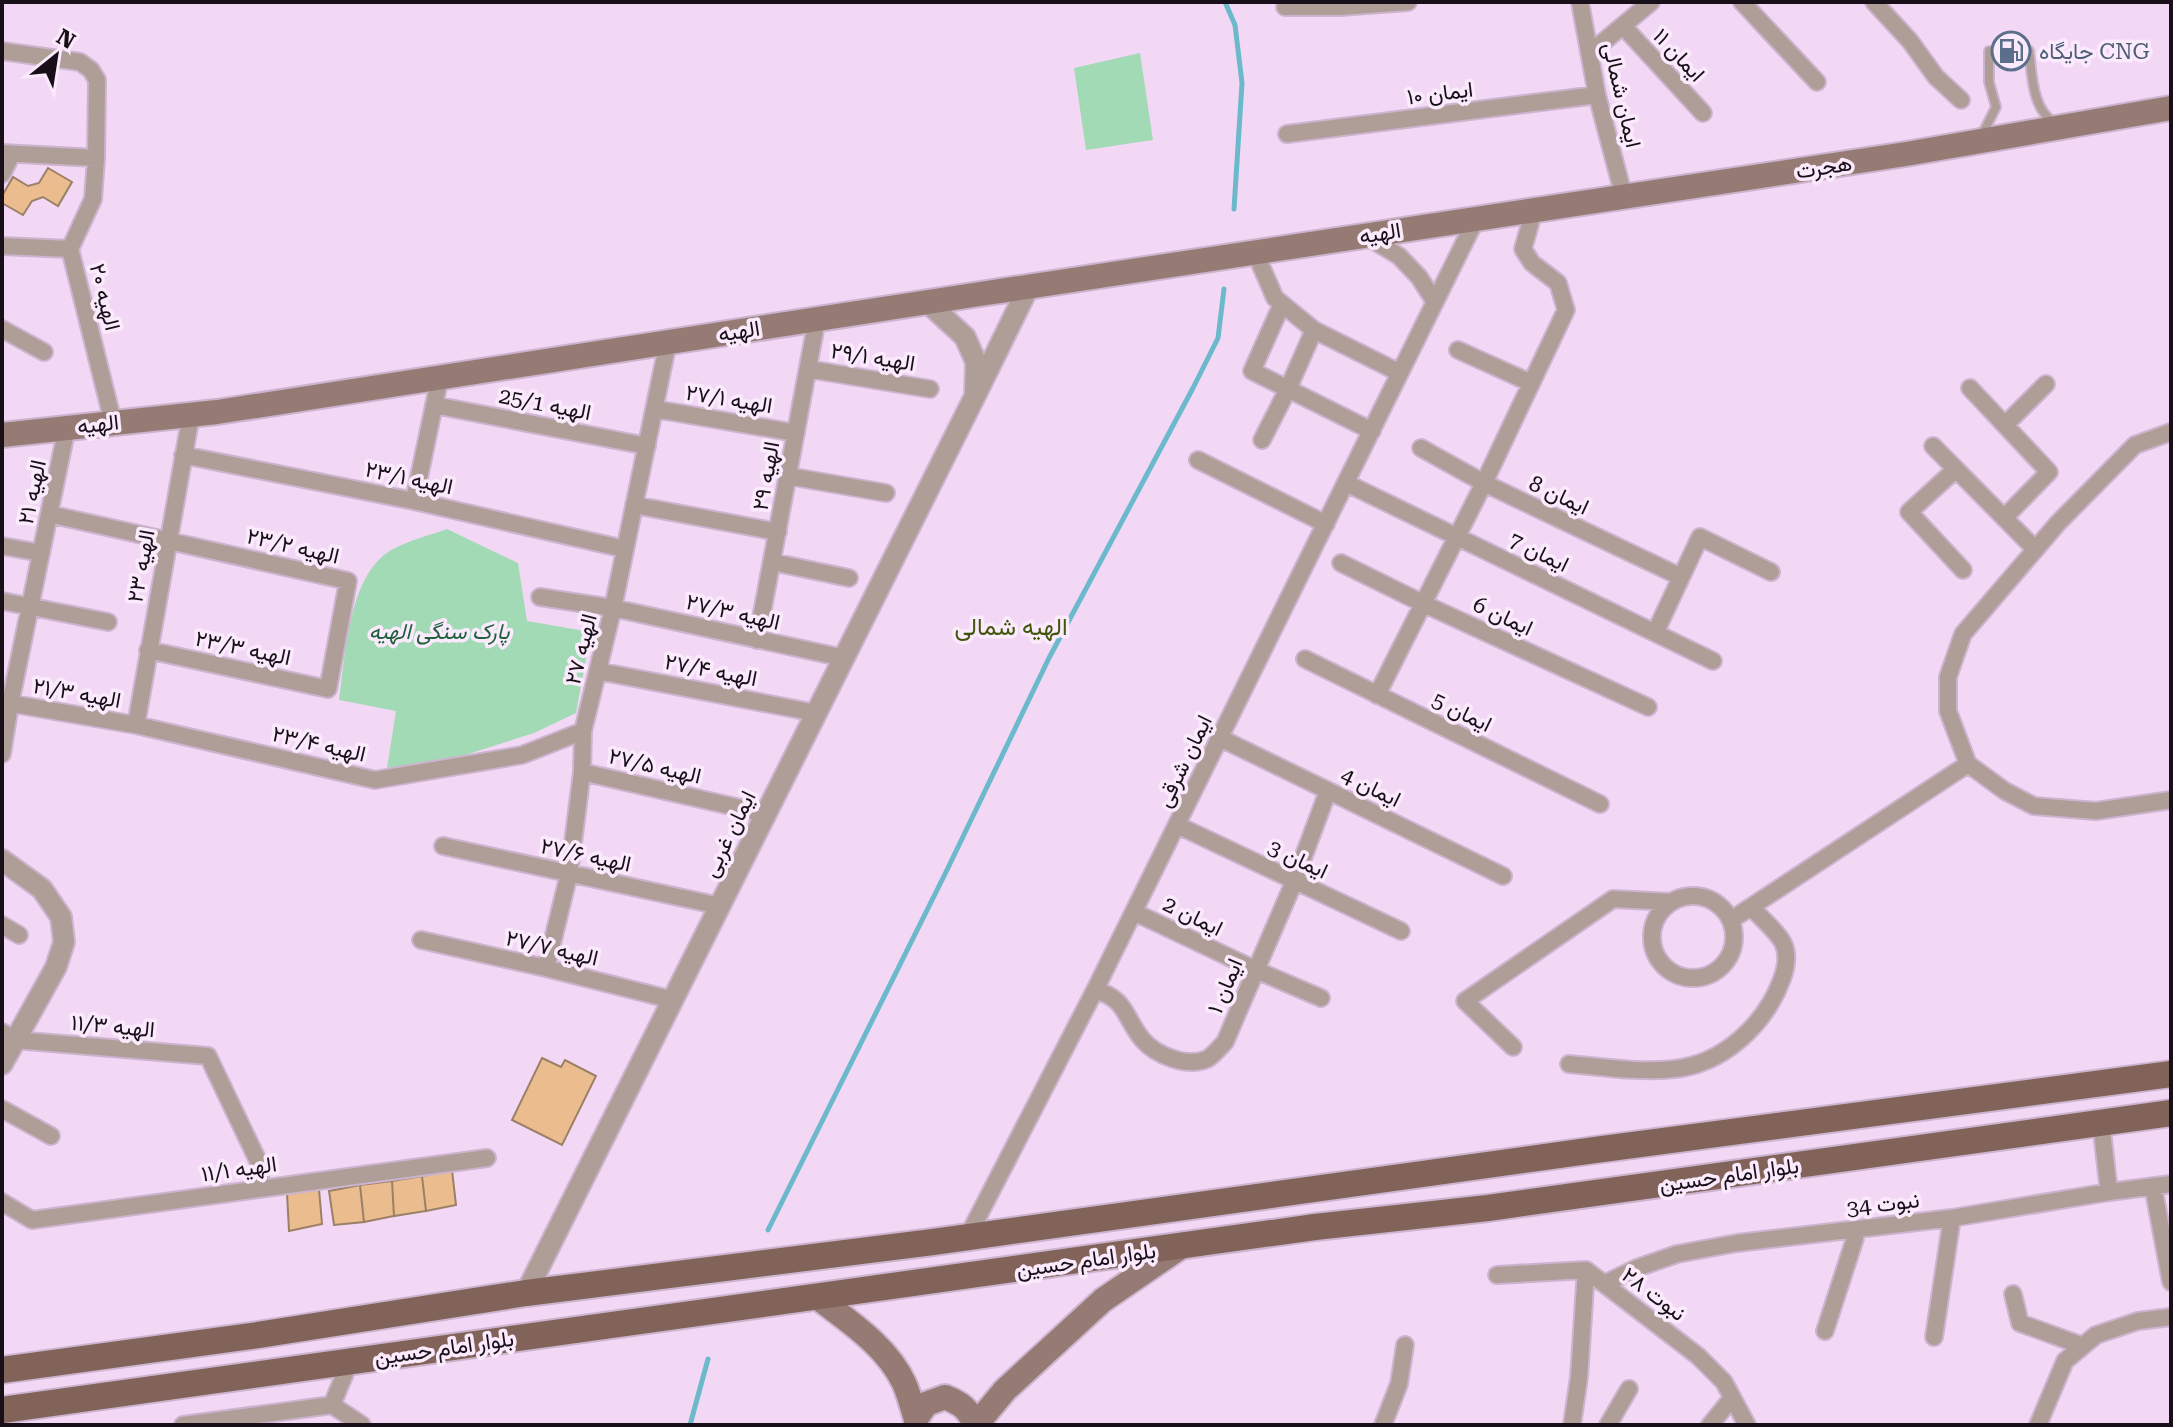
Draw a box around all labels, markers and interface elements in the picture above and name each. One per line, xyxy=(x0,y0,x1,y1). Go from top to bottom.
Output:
north arrow xyxy=(16,16,96,96)
street label: ایمان ۱۱ xyxy=(1648,23,1710,87)
text: N xyxy=(52,24,79,54)
fuel station icon: جایگاه CNG xyxy=(1990,30,2032,72)
place label: جایگاه CNG xyxy=(2039,39,2150,64)
street label: ایمان شمالی xyxy=(1597,40,1646,150)
street label: ایمان ۱۰ xyxy=(1406,77,1474,109)
street label: هجرت xyxy=(1794,150,1854,185)
street label: الهیه xyxy=(1357,217,1403,250)
street label: الهیه ۲۰ xyxy=(84,261,125,333)
street label: الهیه xyxy=(716,315,762,348)
street label: الهیه ۲۹/۱ xyxy=(829,338,917,377)
street label: الهیه ۲۷/۱ xyxy=(684,380,774,419)
street label: الهیه 25/1 xyxy=(497,383,593,426)
street label: الهیه xyxy=(76,409,120,440)
street label: الهیه ۲۹ xyxy=(748,440,785,513)
street label: الهیه ۲۱ xyxy=(13,457,52,527)
street label: الهیه ۲۳/۱ xyxy=(363,457,455,500)
street label: ایمان 8 xyxy=(1525,470,1593,520)
street label: الهیه ۲۳/۲ xyxy=(244,523,342,570)
street label: ایمان 7 xyxy=(1505,527,1573,577)
street label: الهیه ۲۳ xyxy=(122,528,161,604)
street label: الهیه ۲۷/۳ xyxy=(683,589,782,636)
street label: ایمان 6 xyxy=(1469,591,1537,641)
street label: الهیه ۲۷ xyxy=(560,611,603,687)
district label: الهیه شمالی xyxy=(954,613,1068,642)
park label: پارک سنگی الهیه xyxy=(369,619,510,646)
street label: الهیه ۲۳/۳ xyxy=(193,626,293,671)
street label: الهیه ۲۷/۴ xyxy=(662,649,759,692)
street label: الهیه ۲۱/۳ xyxy=(31,673,123,714)
street label: ایمان 5 xyxy=(1428,687,1496,737)
street label: ایمان شرقی xyxy=(1151,711,1218,812)
street label: الهیه ۲۳/۴ xyxy=(270,721,368,768)
street label: الهیه ۲۷/۵ xyxy=(606,743,704,790)
street label: ایمان 4 xyxy=(1337,762,1405,812)
street label: ایمان غربی xyxy=(697,787,762,882)
street label: الهیه ۲۷/۶ xyxy=(538,833,633,878)
street label: ایمان 3 xyxy=(1264,834,1332,884)
street label: ایمان 2 xyxy=(1159,891,1227,941)
street label: الهیه ۲۷/۷ xyxy=(503,925,601,972)
street label: ایمان ۱ xyxy=(1202,955,1248,1017)
street label: الهیه ۱۱/۳ xyxy=(70,1010,156,1043)
street label: الهیه ۱۱/۱ xyxy=(200,1151,278,1188)
street label: بلوار امام حسین xyxy=(1658,1153,1801,1199)
street label: نبوت 34 xyxy=(1845,1187,1921,1222)
street label: بلوار امام حسین xyxy=(1015,1238,1158,1284)
street label: نبوت ۲۸ xyxy=(1617,1262,1691,1327)
street label: بلوار امام حسین xyxy=(373,1326,516,1372)

